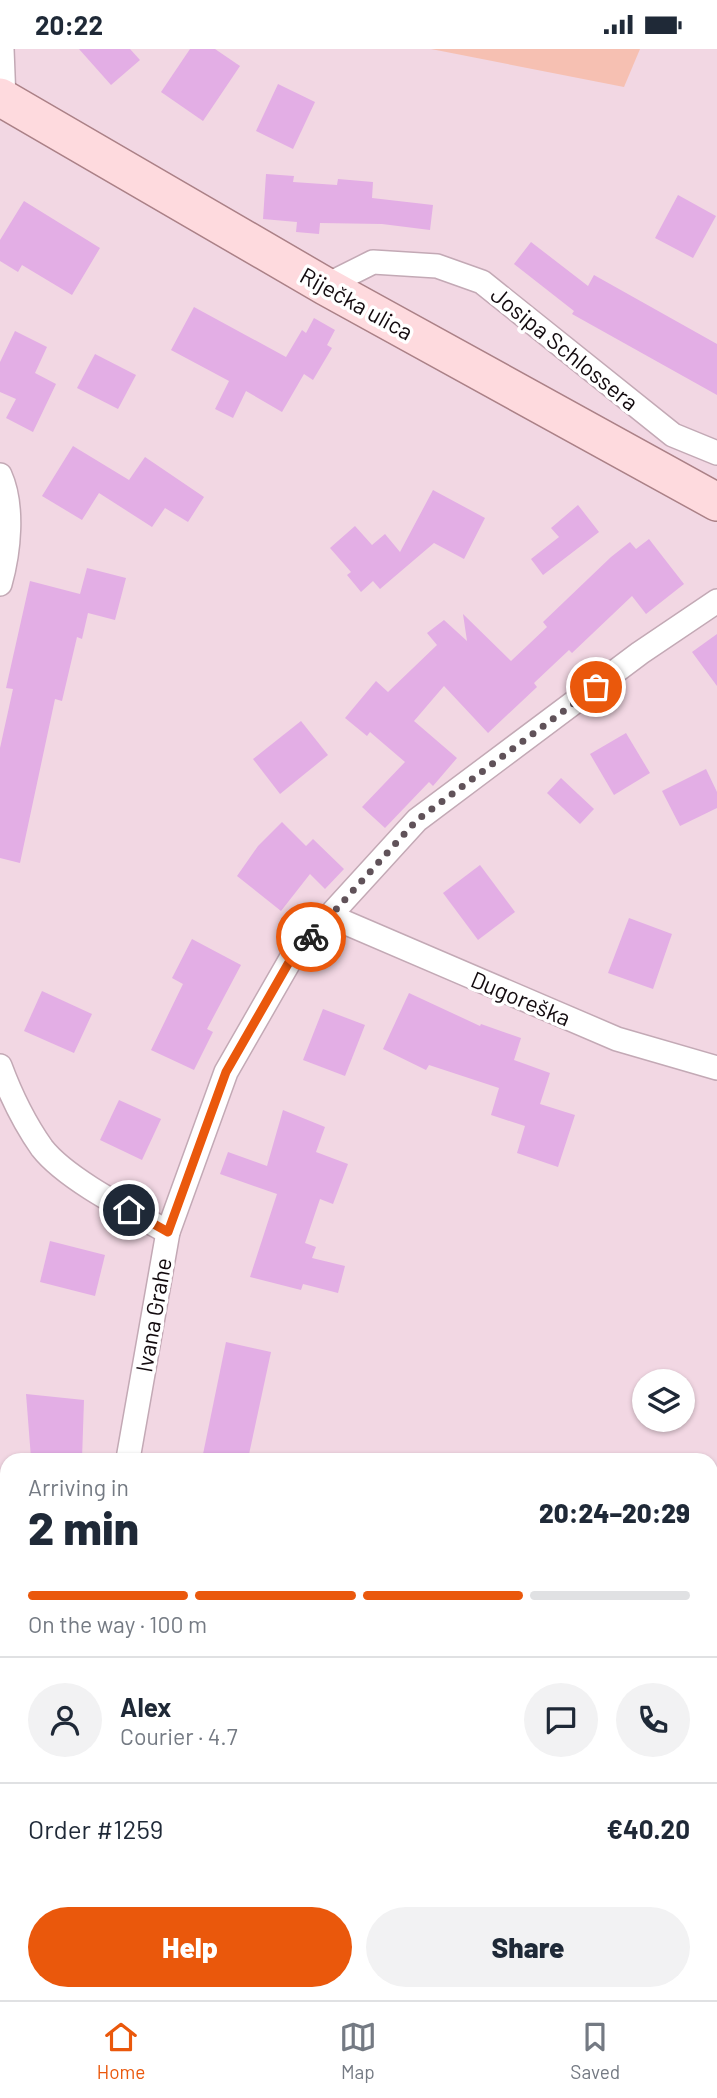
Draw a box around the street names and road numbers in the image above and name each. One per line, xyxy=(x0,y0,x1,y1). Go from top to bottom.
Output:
street label: Riječka ulica xyxy=(296,261,418,345)
street label: Josipa Schlossera xyxy=(486,280,644,416)
street label: Dugoreška xyxy=(467,964,575,1032)
street label: Ivana Grahe xyxy=(129,1256,177,1374)

